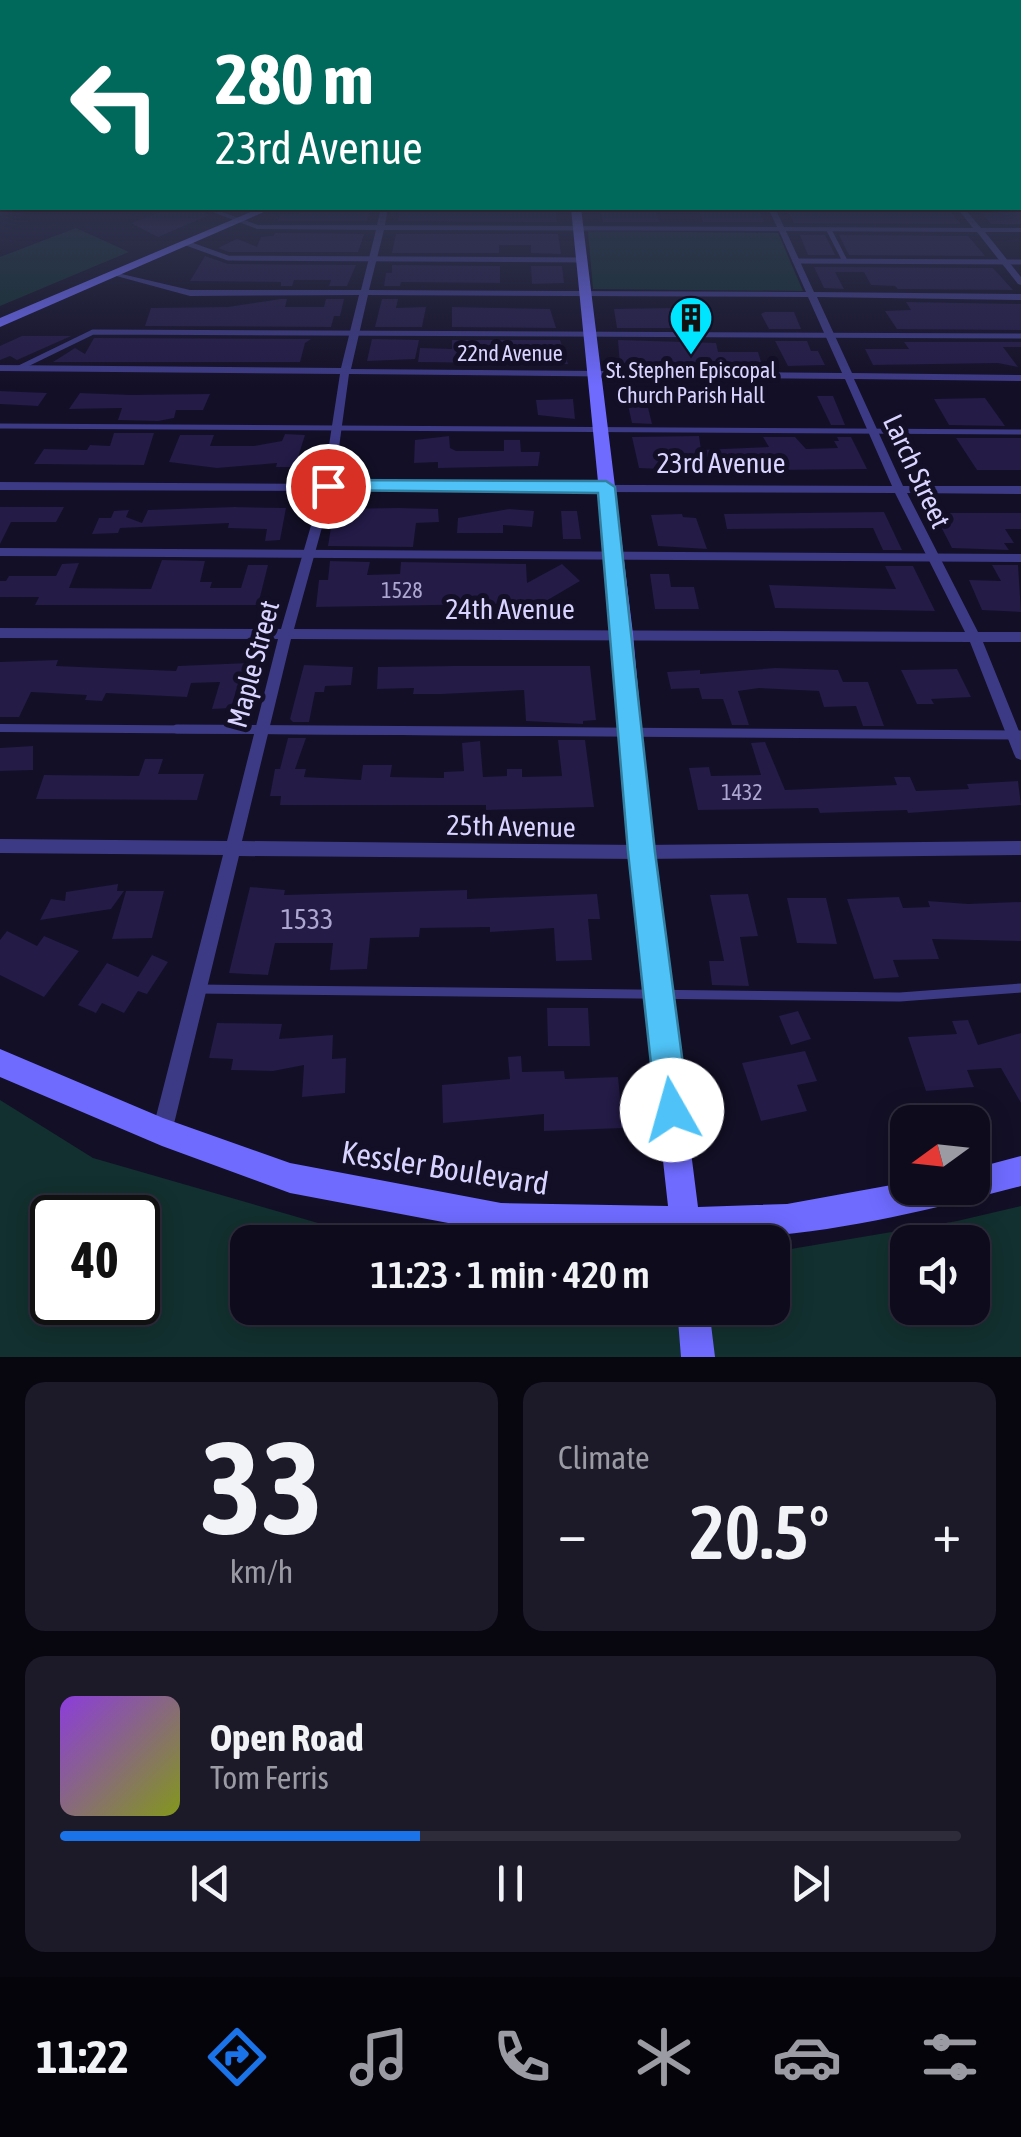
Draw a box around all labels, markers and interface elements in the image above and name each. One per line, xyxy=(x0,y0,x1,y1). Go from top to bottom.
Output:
text: 280 m xyxy=(215,39,374,119)
icon: left xyxy=(50,40,180,170)
text: 23rd Avenue xyxy=(215,122,423,174)
building icon: St. Stephen Episcopal Church Parish Hall xyxy=(668,295,714,356)
street label: 22nd Avenue xyxy=(457,340,563,366)
place label: St. Stephen Episcopal Church Parish Hall xyxy=(606,357,776,408)
street label: Larch Street xyxy=(877,409,957,533)
pin xyxy=(286,444,371,529)
street label: 23rd Avenue xyxy=(656,447,786,479)
icon: arrive xyxy=(301,459,356,514)
house number: 1528 xyxy=(381,577,423,603)
street label: 24th Avenue xyxy=(445,593,575,625)
street label: Maple Street xyxy=(221,597,285,731)
house number: 1432 xyxy=(721,779,763,805)
street label: 25th Avenue xyxy=(446,809,576,843)
house number: 1533 xyxy=(281,903,333,935)
position arrow xyxy=(620,1058,724,1162)
north arrow xyxy=(890,1105,990,1205)
map controls xyxy=(890,1105,990,1325)
street label: Kessler Boulevard xyxy=(339,1133,551,1202)
speed limit sign: 40 xyxy=(30,1195,160,1325)
button: sound xyxy=(890,1225,990,1325)
text: 11:23 · 1 min · 420 m xyxy=(370,1253,650,1296)
text: 33 xyxy=(200,1413,323,1562)
text: Climate xyxy=(558,1439,650,1476)
text: 20.5° xyxy=(690,1489,829,1575)
text: − xyxy=(558,1501,587,1564)
text: + xyxy=(932,1501,961,1564)
text: km/h xyxy=(230,1553,293,1590)
text: Open Road xyxy=(210,1716,364,1759)
text: Tom Ferris xyxy=(210,1759,329,1796)
icon: previous xyxy=(183,1856,238,1911)
icon: pause xyxy=(483,1856,538,1911)
icon: next xyxy=(783,1856,838,1911)
icon: directions xyxy=(202,2022,272,2092)
icon: music xyxy=(344,2022,414,2092)
icon: phone xyxy=(487,2022,557,2092)
icon: climate xyxy=(629,2022,699,2092)
icon: car xyxy=(772,2022,842,2092)
icon: filters xyxy=(915,2022,985,2092)
text: 11:22 xyxy=(36,2031,129,2083)

